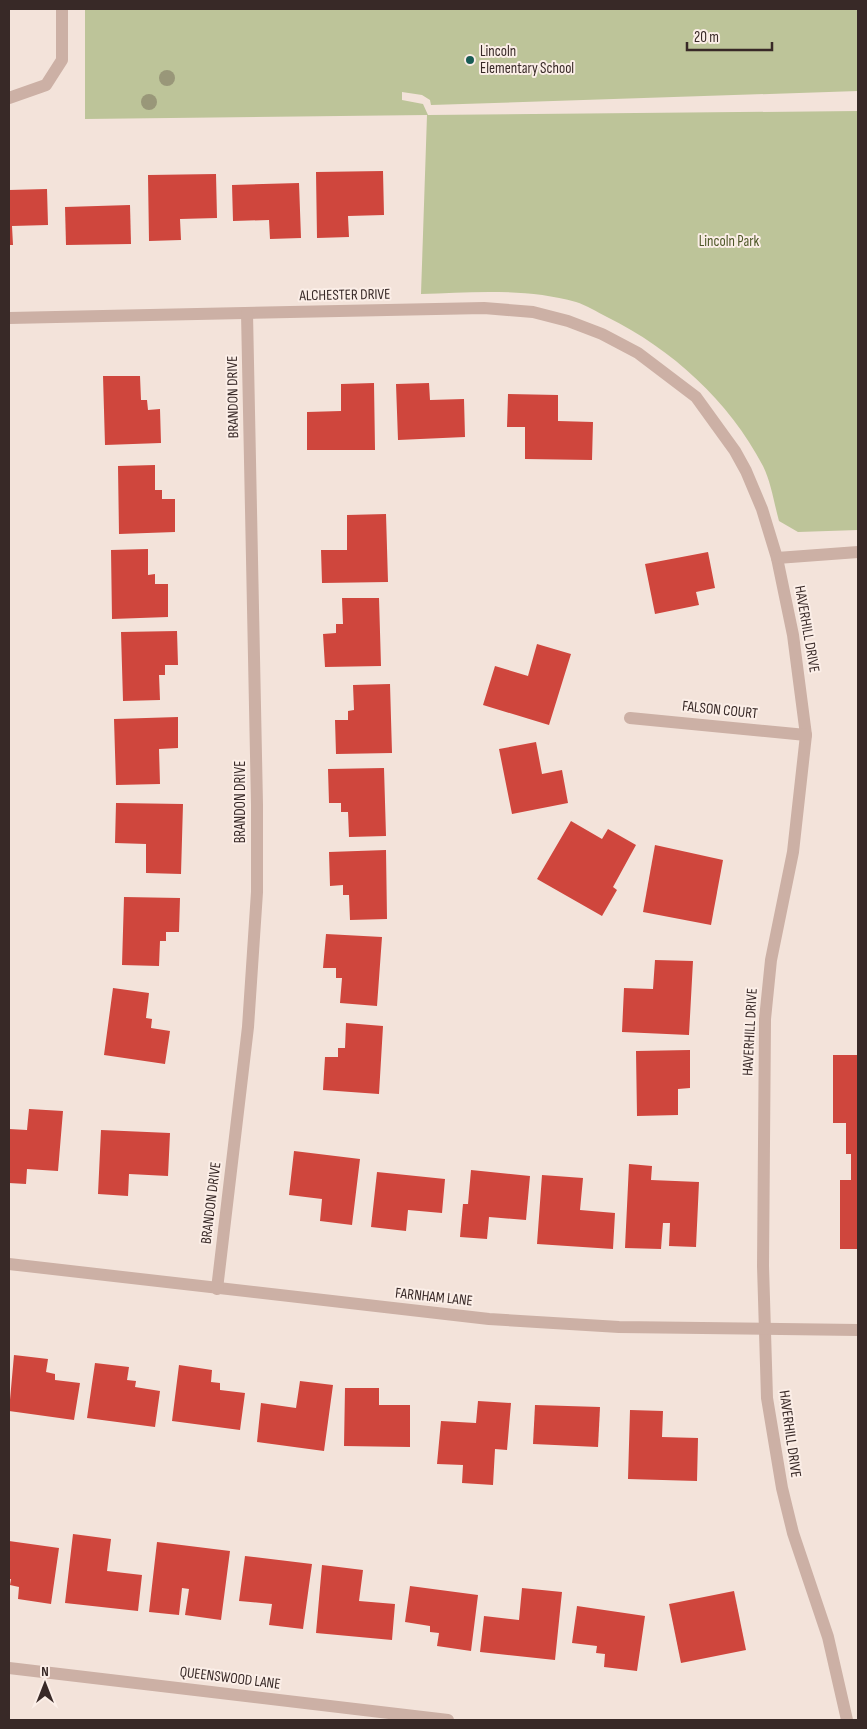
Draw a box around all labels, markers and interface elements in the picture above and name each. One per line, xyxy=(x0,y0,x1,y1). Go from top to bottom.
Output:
scale bar xyxy=(687,20,772,52)
text: 20 m xyxy=(694,28,719,47)
place label: Lincoln Elementary School xyxy=(480,42,574,78)
marker: Lincoln Elementary School xyxy=(464,54,476,66)
park label: Lincoln Park xyxy=(699,232,760,251)
street label: ALCHESTER DRIVE xyxy=(298,285,391,305)
street label: BRANDON DRIVE xyxy=(223,356,243,438)
street label: HAVERHILL DRIVE xyxy=(790,584,824,674)
street label: FALSON COURT xyxy=(681,697,759,723)
street label: BRANDON DRIVE xyxy=(231,761,250,843)
street label: HAVERHILL DRIVE xyxy=(738,988,762,1076)
street label: BRANDON DRIVE xyxy=(197,1161,225,1245)
street label: FARNHAM LANE xyxy=(394,1283,474,1311)
street label: HAVERHILL DRIVE xyxy=(774,1389,806,1479)
north arrow xyxy=(20,1659,70,1709)
street label: QUEENSWOOD LANE xyxy=(179,1662,281,1694)
text: N xyxy=(41,1663,49,1680)

